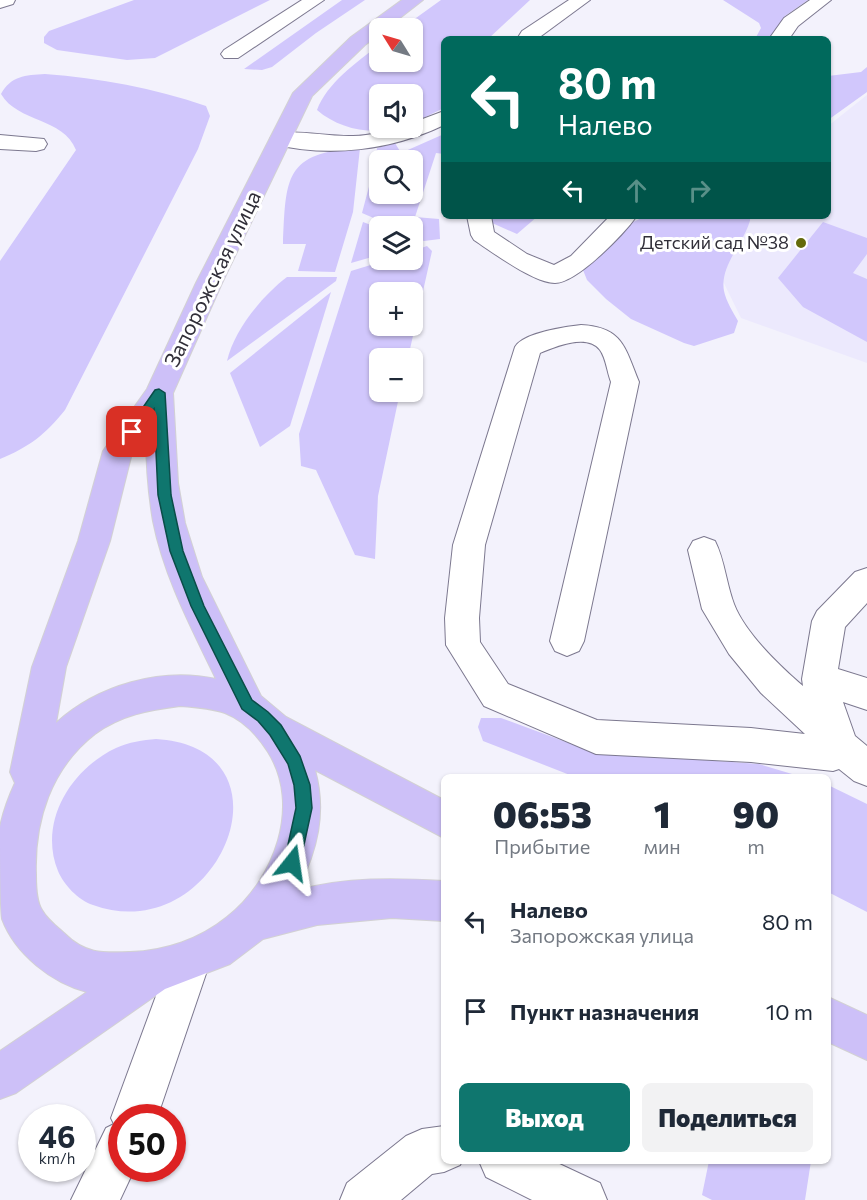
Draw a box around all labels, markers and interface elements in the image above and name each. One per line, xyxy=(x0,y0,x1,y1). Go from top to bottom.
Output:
north arrow xyxy=(369,18,423,72)
map controls xyxy=(369,18,423,402)
text: 80 m xyxy=(558,56,657,108)
icon: left xyxy=(459,60,537,138)
button: sound xyxy=(369,84,423,138)
text: Налево xyxy=(558,108,653,141)
button: search xyxy=(369,150,423,204)
icon: left xyxy=(557,174,590,207)
icon: ahead xyxy=(620,174,653,207)
icon: right xyxy=(683,174,716,207)
street label: Запорожская улица xyxy=(158,186,265,371)
button: layers xyxy=(369,216,423,270)
place label: Детский сад №38 xyxy=(640,231,789,253)
marker: Детский сад №38 xyxy=(794,236,808,250)
button: + xyxy=(369,282,423,336)
button: − xyxy=(369,348,423,402)
pin xyxy=(106,406,157,457)
icon: arrive xyxy=(115,415,148,448)
text: 06:53 xyxy=(493,791,592,835)
text: 1 xyxy=(654,791,671,835)
text: 90 xyxy=(733,791,779,835)
position arrow xyxy=(260,831,324,895)
text: Прибытие xyxy=(494,834,590,858)
text: мин xyxy=(644,834,681,858)
text: m xyxy=(747,834,765,858)
text: Налево xyxy=(510,896,588,923)
icon: left xyxy=(459,905,492,938)
text: 80 m xyxy=(762,908,813,935)
text: Запорожская улица xyxy=(510,923,694,947)
icon: arrive xyxy=(459,995,492,1028)
text: Пункт назначения xyxy=(510,998,699,1025)
text: 10 m xyxy=(766,998,813,1025)
button: Выход xyxy=(459,1083,630,1152)
button: Поделиться xyxy=(642,1083,813,1152)
speed limit sign: 50 xyxy=(108,1104,186,1182)
text: 46 xyxy=(39,1117,75,1154)
text: km/h xyxy=(39,1149,75,1167)

